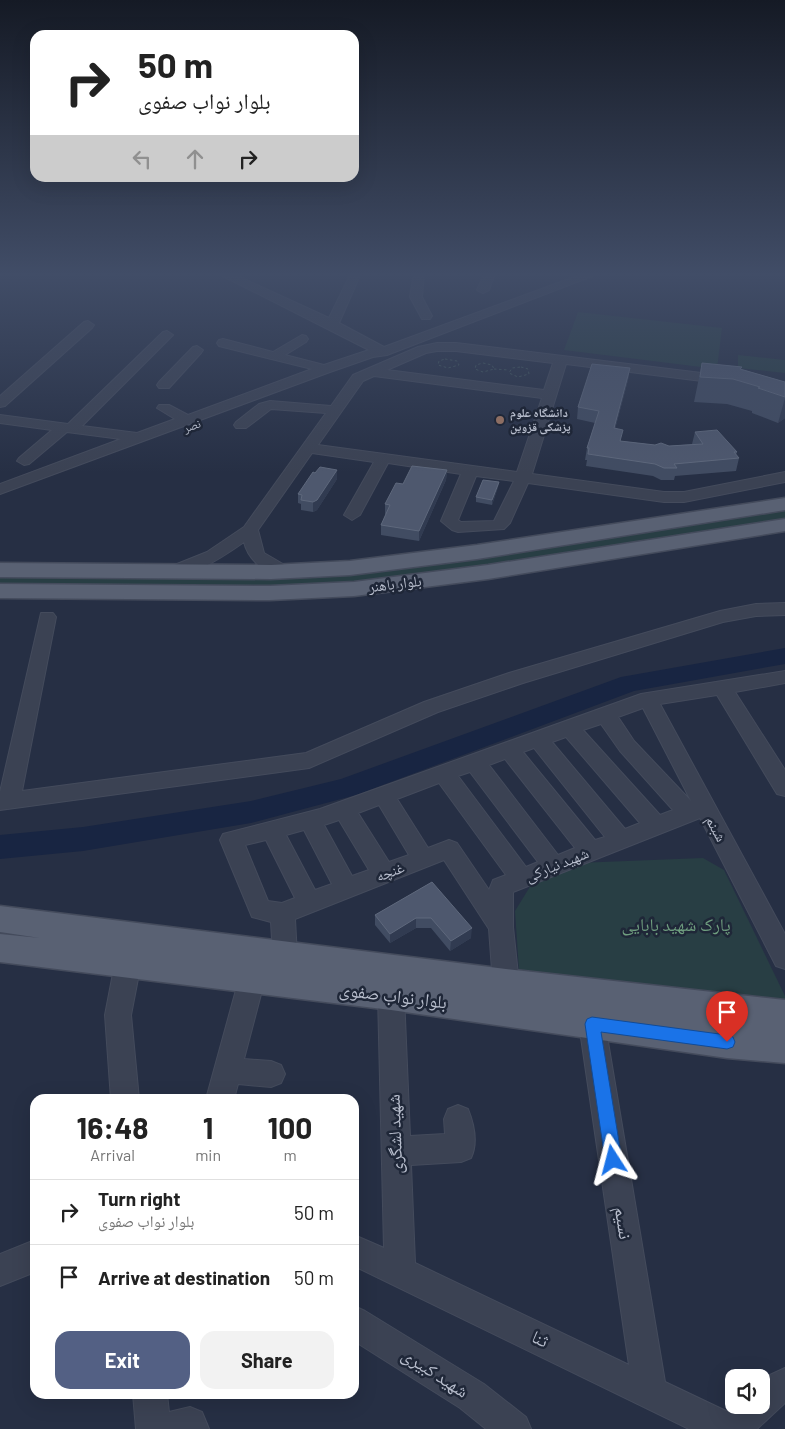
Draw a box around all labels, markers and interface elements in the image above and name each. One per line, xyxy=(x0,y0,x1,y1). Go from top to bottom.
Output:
text: 50 m xyxy=(138,43,213,85)
icon: right xyxy=(55,50,120,115)
text: بلوار نواب صفوی xyxy=(138,87,271,113)
icon: left xyxy=(128,145,156,173)
icon: ahead xyxy=(181,145,209,173)
icon: right xyxy=(234,145,262,173)
place label: دانشگاه علوم پزشکی قزوین xyxy=(510,405,571,435)
marker: دانشگاه علوم پزشکی قزوین xyxy=(494,414,506,426)
street label: نصر xyxy=(180,415,202,435)
street label: بلوار باهنر xyxy=(366,571,422,596)
street label: شبنم xyxy=(701,813,731,846)
street label: شهید نیارکی xyxy=(522,843,592,887)
street label: غنچه xyxy=(373,857,407,885)
park label: پارک شهید بابایی xyxy=(621,913,731,936)
street label: بلوار نواب صفوی xyxy=(338,977,448,1014)
pin xyxy=(706,991,748,1042)
icon: arrive xyxy=(713,998,741,1026)
street label: شهید لشگری xyxy=(382,1094,407,1174)
text: 16:48 xyxy=(77,1109,149,1145)
text: 1 xyxy=(203,1109,213,1145)
text: 100 xyxy=(268,1109,312,1145)
position arrow xyxy=(586,1133,638,1185)
text: Arrival xyxy=(90,1145,135,1164)
text: min xyxy=(195,1145,221,1164)
text: m xyxy=(283,1145,297,1164)
text: Turn right xyxy=(98,1187,180,1210)
icon: right xyxy=(55,1198,83,1226)
text: 50 m xyxy=(294,1201,334,1224)
street label: نسیم xyxy=(609,1205,637,1241)
text: بلوار نواب صفوی xyxy=(98,1211,194,1230)
icon: arrive xyxy=(55,1263,83,1291)
text: Arrive at destination xyxy=(98,1266,270,1289)
text: 50 m xyxy=(294,1266,334,1289)
street label: ثنا xyxy=(528,1325,552,1352)
button: Exit xyxy=(55,1331,190,1389)
button: Share xyxy=(200,1331,334,1389)
street label: شهید کبیری xyxy=(398,1343,473,1403)
map controls xyxy=(725,1369,770,1414)
button: sound xyxy=(725,1369,770,1414)

